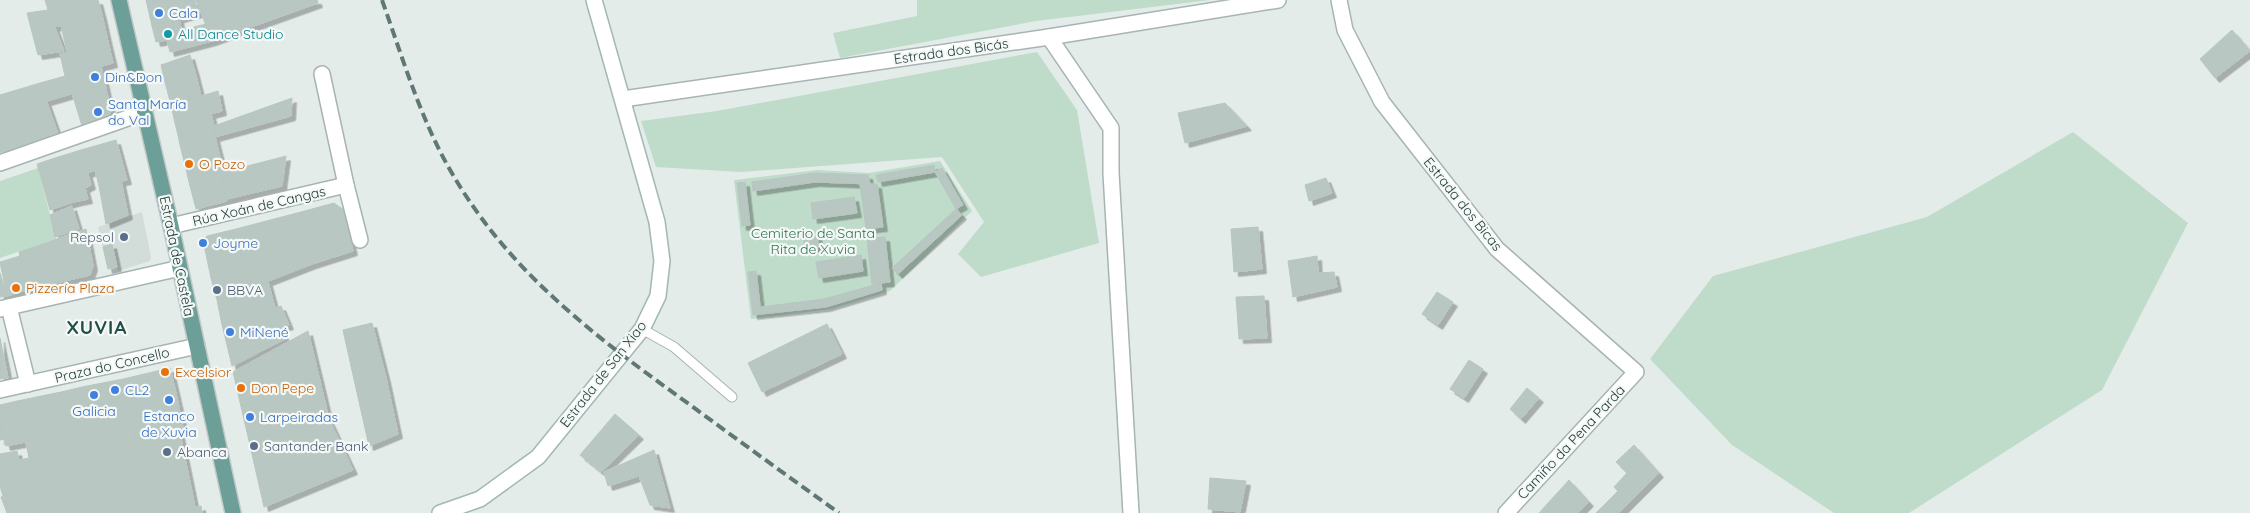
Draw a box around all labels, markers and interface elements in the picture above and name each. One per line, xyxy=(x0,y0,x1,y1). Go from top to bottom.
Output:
place label: Cala xyxy=(169,4,198,22)
marker: Cala xyxy=(153,7,165,19)
place label: All Dance Studio xyxy=(178,25,283,43)
marker: All Dance Studio xyxy=(162,28,174,40)
street label: Estrada dos Bicás xyxy=(893,34,1009,68)
place label: Din&Don xyxy=(105,68,162,86)
marker: Din&Don xyxy=(89,71,101,83)
place label: Santa María do Val xyxy=(108,95,186,129)
marker: Santa María do Val xyxy=(92,106,104,118)
street label: Estrada dos Bicas xyxy=(1420,153,1506,255)
place label: O Pozo xyxy=(199,155,245,173)
marker: O Pozo xyxy=(183,158,195,170)
street label: Rúa Xoán de Cangas xyxy=(191,182,327,230)
street label: Estrada de Castela xyxy=(155,194,199,318)
park label: Cemiterio de Santa Rita de Xuvia xyxy=(751,224,875,258)
place label: Repsol xyxy=(70,228,114,246)
marker: Repsol xyxy=(118,231,130,243)
place label: Joyme xyxy=(213,234,258,252)
marker: Joyme xyxy=(197,237,209,249)
place label: Pizzería Plaza xyxy=(26,279,114,297)
place label: BBVA xyxy=(227,281,263,299)
marker: Pizzería Plaza xyxy=(10,282,22,294)
marker: BBVA xyxy=(211,284,223,296)
district label: XUVIA xyxy=(67,315,127,339)
street label: Estrada de San Xiao xyxy=(556,317,650,431)
place label: MiNené xyxy=(240,323,289,341)
marker: MiNené xyxy=(224,326,236,338)
street label: Praza do Concello xyxy=(53,343,171,387)
place label: Excelsior xyxy=(175,363,232,381)
marker: Excelsior xyxy=(159,366,171,378)
place label: Don Pepe xyxy=(251,379,314,397)
place label: CL2 xyxy=(125,381,150,399)
street label: Camiño da Pena Parda xyxy=(1513,381,1629,503)
marker: Don Pepe xyxy=(235,382,247,394)
marker: CL2 xyxy=(109,384,121,396)
marker: Galicia xyxy=(88,389,100,401)
marker: Estanco de Xuvia xyxy=(163,394,175,406)
place label: Galicia xyxy=(72,402,116,420)
place label: Estanco de Xuvia xyxy=(141,407,197,441)
place label: Larpeiradas xyxy=(260,408,338,426)
marker: Larpeiradas xyxy=(244,411,256,423)
place label: Santander Bank xyxy=(264,437,369,455)
marker: Santander Bank xyxy=(248,440,260,452)
place label: Abanca xyxy=(177,443,227,461)
marker: Abanca xyxy=(161,446,173,458)

